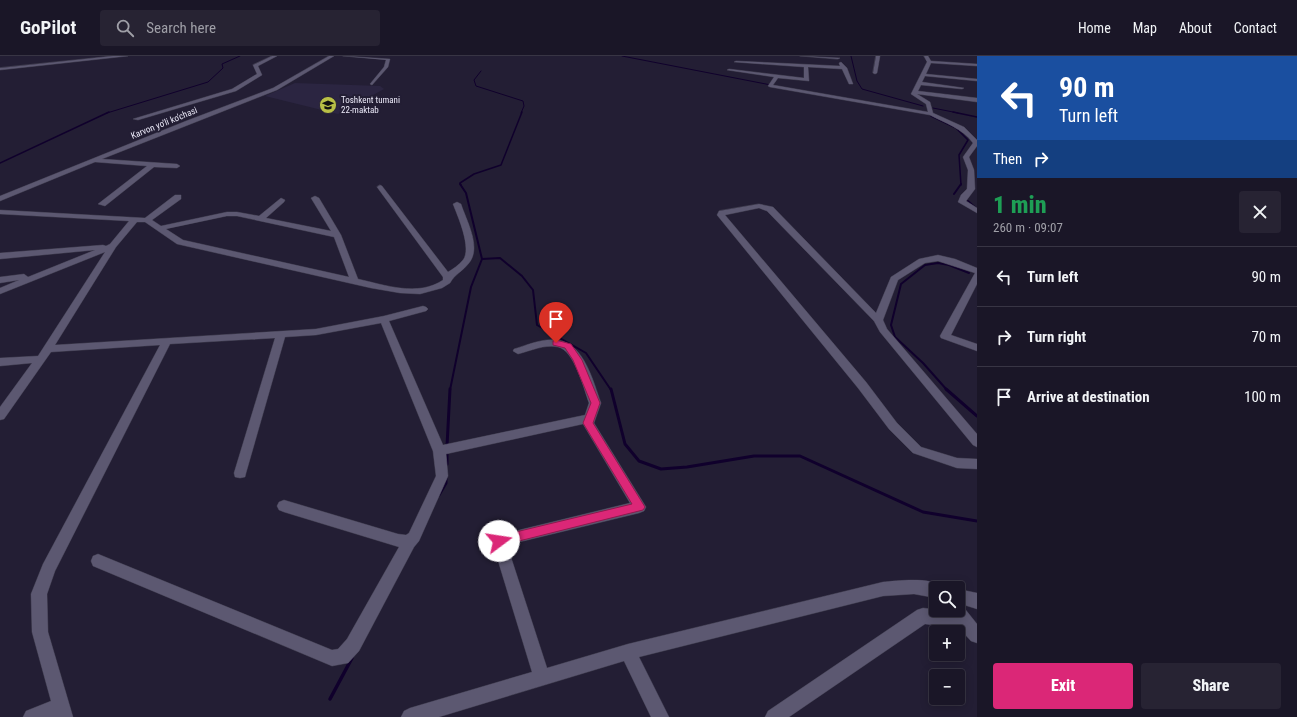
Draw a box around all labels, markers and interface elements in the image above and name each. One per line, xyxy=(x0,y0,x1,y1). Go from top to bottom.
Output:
search box xyxy=(100,10,380,46)
text: GoPilot xyxy=(20,16,76,39)
icon: search xyxy=(114,17,136,39)
text: Search here xyxy=(146,19,216,37)
text: Home xyxy=(1078,20,1111,36)
text: Map xyxy=(1133,20,1157,36)
text: About xyxy=(1179,20,1212,36)
text: Contact xyxy=(1234,20,1277,36)
text: 90 m xyxy=(1059,71,1115,104)
icon: left xyxy=(993,72,1045,124)
school or university icon: Toshkent tumani 22-maktab xyxy=(318,95,338,115)
place label: Toshkent tumani 22-maktab xyxy=(341,95,400,115)
street label: Karvon yo‘li ko'chasi xyxy=(129,105,199,141)
text: Turn left xyxy=(1059,105,1118,126)
icon: right xyxy=(1030,148,1052,170)
text: Then xyxy=(993,150,1022,168)
text: 1 min xyxy=(993,191,1047,219)
button: close xyxy=(1239,191,1281,233)
text: 260 m · 09:07 xyxy=(993,220,1063,235)
icon: left xyxy=(993,266,1015,288)
text: Turn left xyxy=(1027,268,1078,286)
text: 90 m xyxy=(1251,268,1281,286)
pin xyxy=(539,302,573,343)
icon: arrive xyxy=(545,308,567,330)
icon: right xyxy=(993,326,1015,348)
text: Turn right xyxy=(1027,328,1086,346)
text: 70 m xyxy=(1251,328,1281,346)
icon: arrive xyxy=(993,386,1015,408)
text: Arrive at destination xyxy=(1027,388,1150,406)
text: 100 m xyxy=(1244,388,1281,406)
position arrow xyxy=(478,520,520,562)
map controls xyxy=(929,581,965,705)
button: search xyxy=(929,581,965,617)
button: + xyxy=(929,625,965,661)
button: Exit xyxy=(993,663,1133,709)
button: Share xyxy=(1141,663,1281,709)
button: − xyxy=(929,669,965,705)

